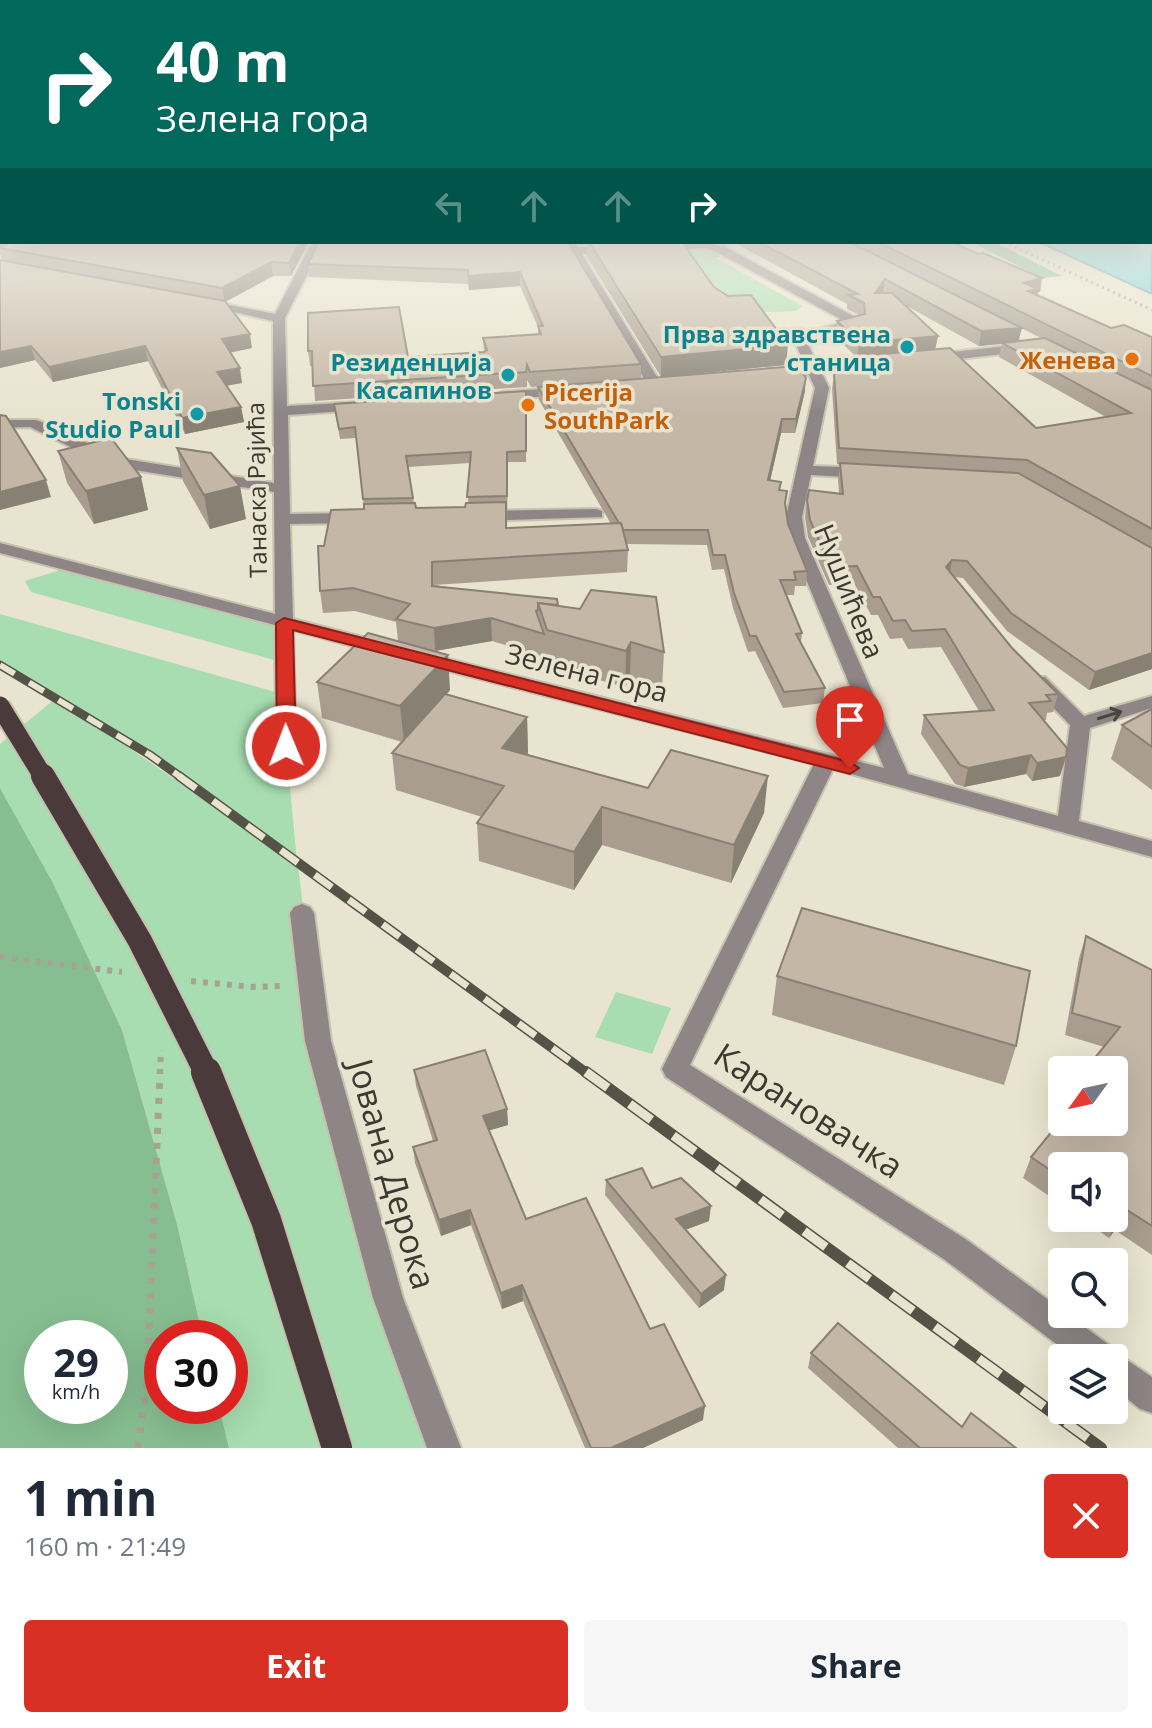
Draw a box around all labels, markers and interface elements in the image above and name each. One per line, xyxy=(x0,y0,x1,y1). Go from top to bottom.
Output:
text: 40 m xyxy=(156,22,290,98)
icon: right xyxy=(24,32,128,136)
text: Зелена гора xyxy=(156,94,369,143)
icon: left xyxy=(428,184,472,228)
icon: ahead xyxy=(512,184,556,228)
icon: ahead xyxy=(596,184,640,228)
icon: right xyxy=(680,184,724,228)
place label: Прва здравствена станица xyxy=(663,317,891,378)
marker: Прва здравствена станица xyxy=(898,338,916,356)
place label: Женева xyxy=(1020,343,1116,376)
place label: Резиденција Касапинов xyxy=(331,345,492,406)
marker: Женева xyxy=(1123,350,1141,368)
marker: Резиденција Касапинов xyxy=(499,366,517,384)
place label: Picerija SouthPark xyxy=(544,375,670,436)
place label: Tonski Studio Paul xyxy=(45,384,181,445)
marker: Picerija SouthPark xyxy=(519,396,537,414)
street label: Танаска Рајића xyxy=(238,402,274,578)
marker: Tonski Studio Paul xyxy=(188,405,206,423)
street label: Нушићева xyxy=(806,518,894,664)
street label: Зелена гора xyxy=(502,633,672,711)
pin xyxy=(816,686,884,768)
icon: arrive xyxy=(828,698,872,742)
position arrow xyxy=(244,704,328,788)
one-way arrow xyxy=(1097,707,1123,722)
street label: Карановачка xyxy=(706,1032,912,1188)
street label: Јована Дерока xyxy=(337,1051,448,1294)
north arrow xyxy=(1048,1056,1128,1136)
map controls xyxy=(1048,1056,1128,1424)
button: sound xyxy=(1048,1152,1128,1232)
button: search xyxy=(1048,1248,1128,1328)
speed limit sign: 30 xyxy=(144,1320,248,1424)
text: 29 xyxy=(53,1334,99,1389)
button: layers xyxy=(1048,1344,1128,1424)
text: km/h xyxy=(52,1378,100,1405)
text: 1 min xyxy=(24,1465,157,1530)
button: close xyxy=(1044,1474,1128,1558)
text: 160 m · 21:49 xyxy=(24,1528,186,1564)
button: Exit xyxy=(24,1620,568,1712)
button: Share xyxy=(584,1620,1128,1712)

